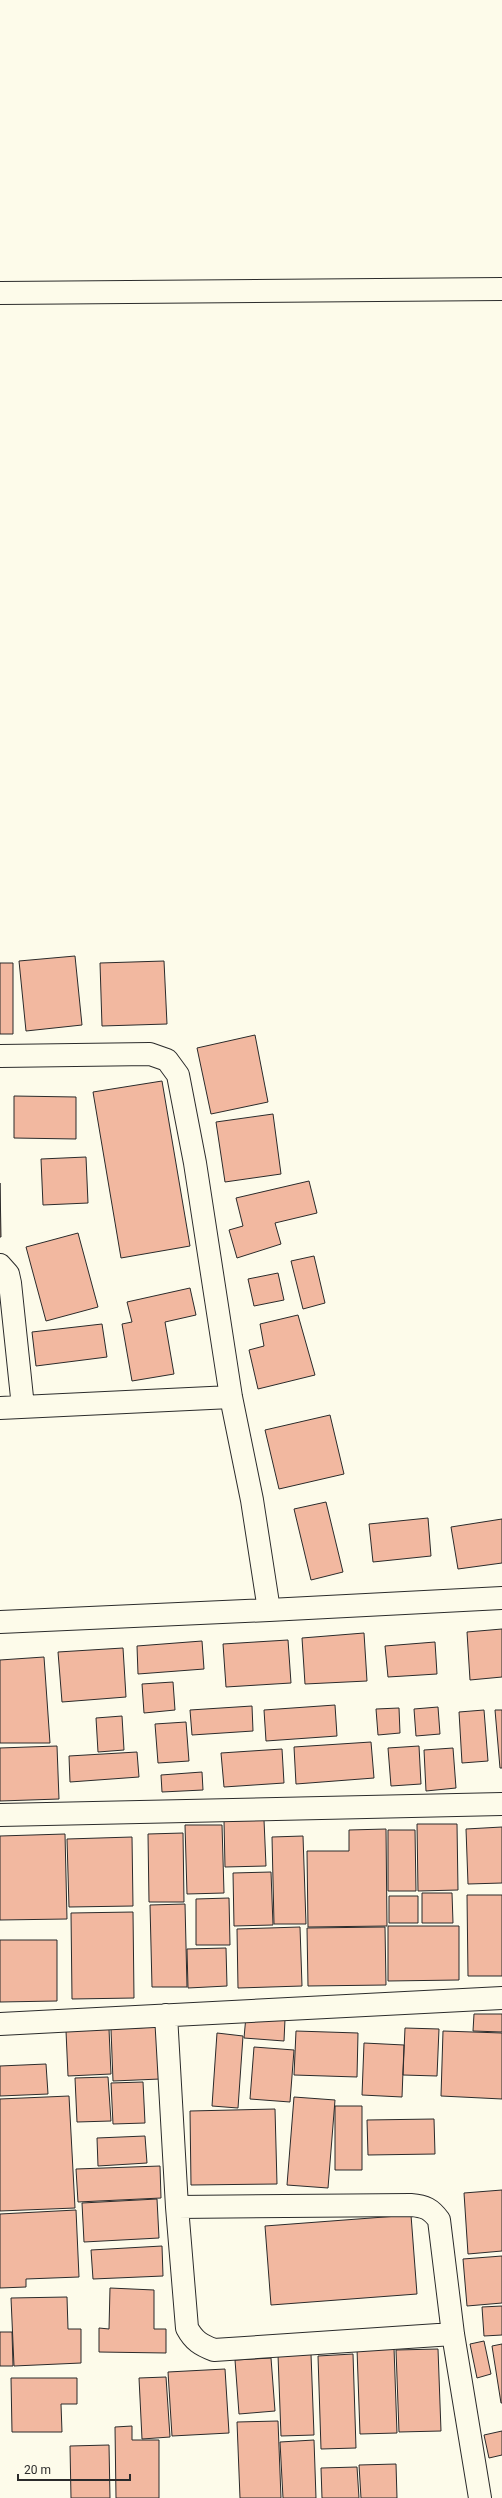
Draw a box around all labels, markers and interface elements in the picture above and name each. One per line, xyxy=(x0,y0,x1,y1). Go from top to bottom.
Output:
scale bar xyxy=(18,2456,130,2482)
text: 20 m xyxy=(24,2463,51,2477)

